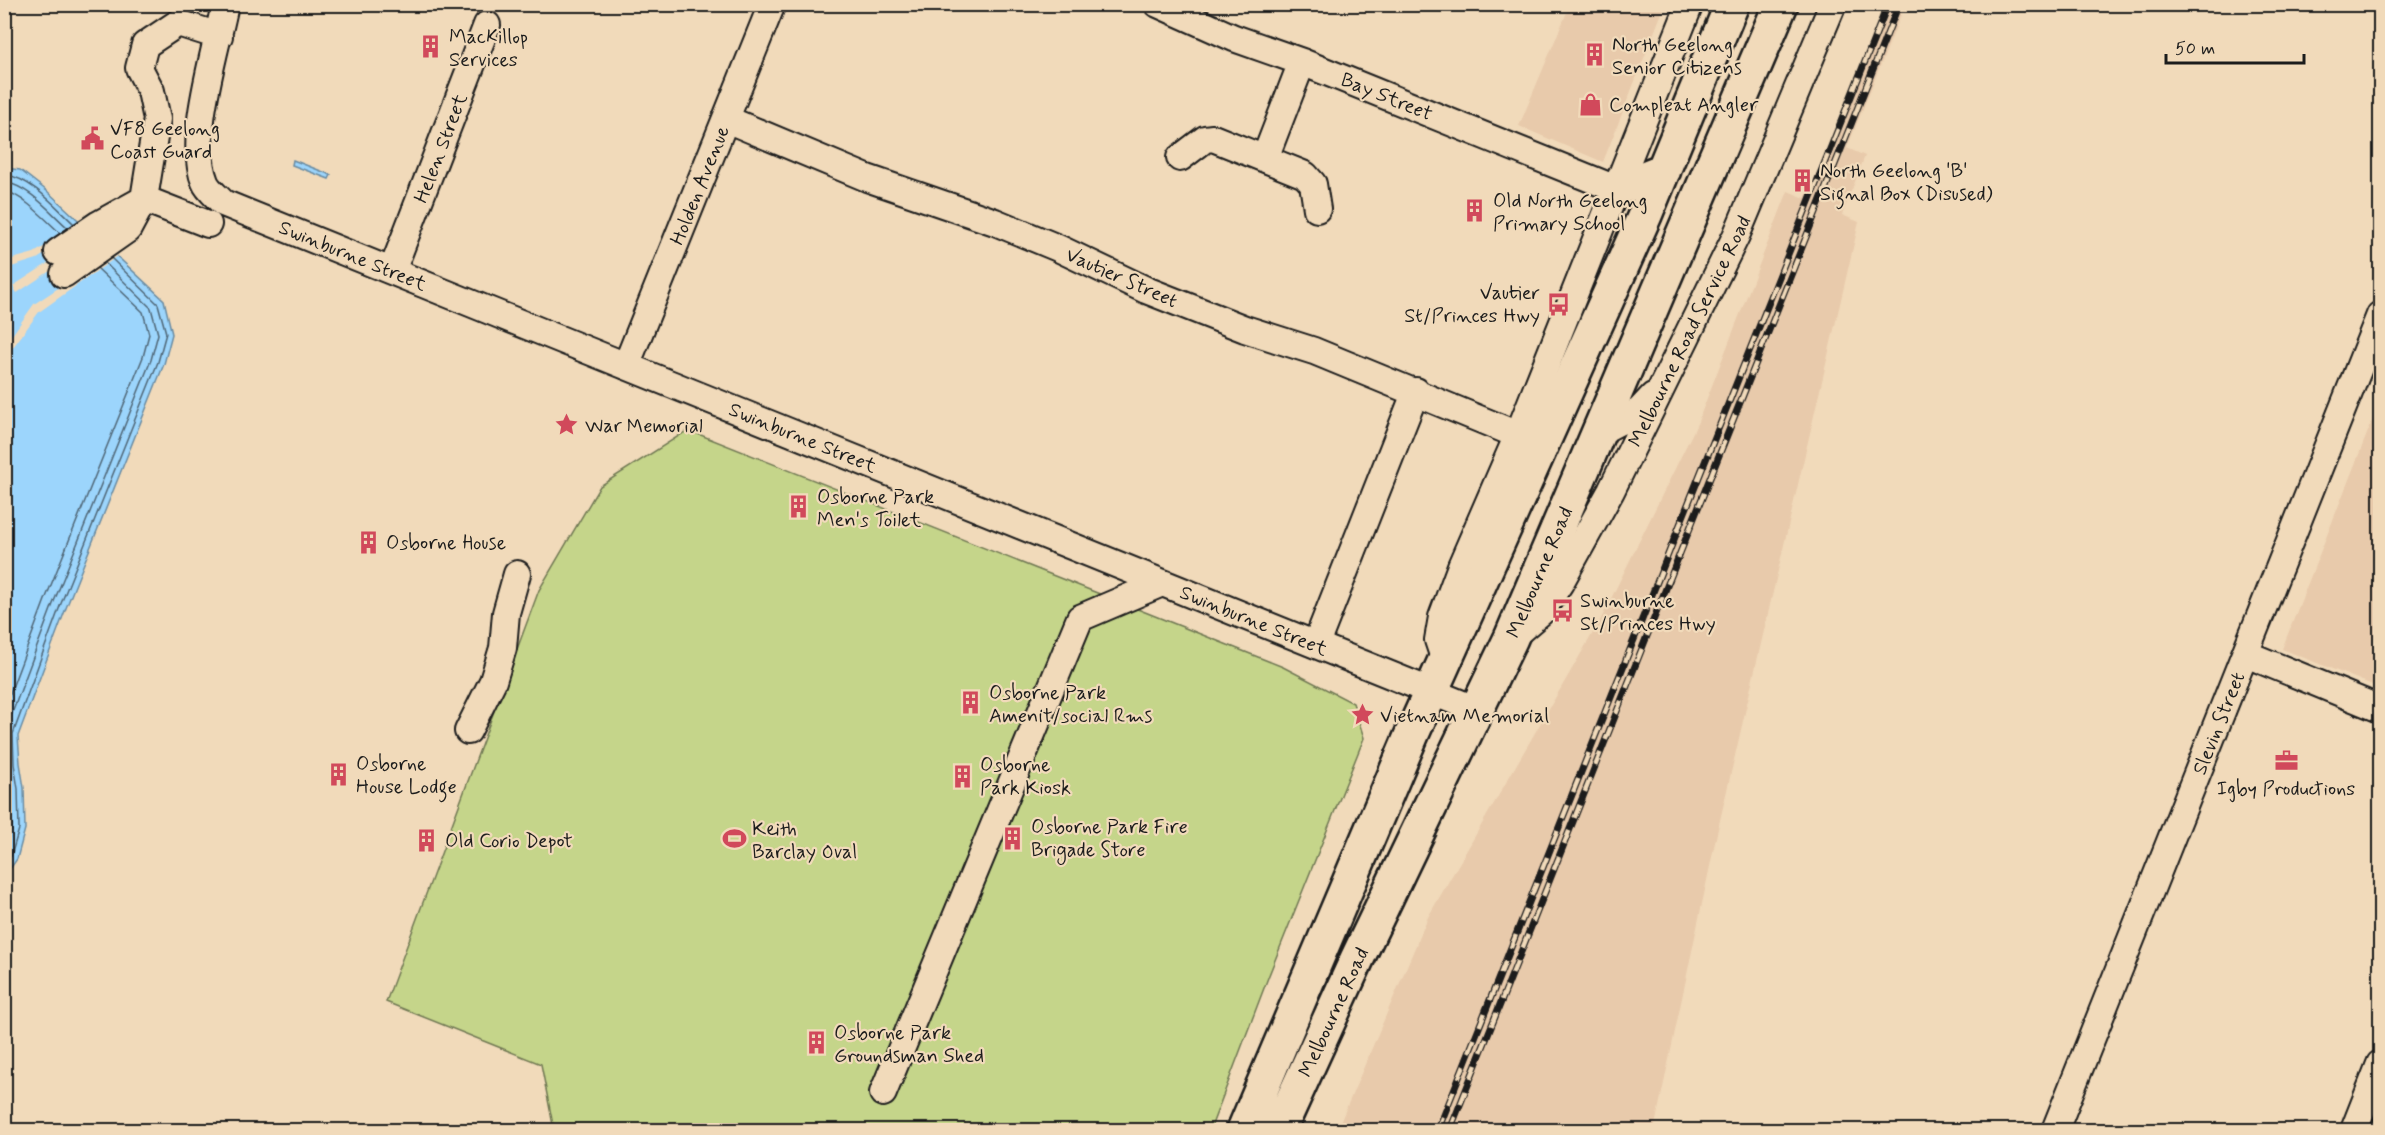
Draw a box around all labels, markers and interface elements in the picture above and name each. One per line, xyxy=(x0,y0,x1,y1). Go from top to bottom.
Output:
place label: MacKillop Services xyxy=(449,24,528,74)
scale bar xyxy=(2166,27,2304,65)
place label: North Geelong Senior Citizens xyxy=(1612,32,1742,82)
building icon: MacKillop Services xyxy=(418,34,444,60)
text: 50 m xyxy=(2175,37,2215,61)
building icon: North Geelong Senior Citizens xyxy=(1581,42,1607,68)
street label: Bay Street xyxy=(1336,67,1436,128)
street label: Helen Street xyxy=(408,90,475,207)
shop icon: Compleat Angler xyxy=(1578,91,1604,117)
place label: Compleat Angler xyxy=(1609,92,1759,119)
place label: VF8 Geelong Coast Guard xyxy=(110,116,220,166)
street label: Holden Avenue xyxy=(664,122,737,249)
public building icon: VF8 Geelong Coast Guard xyxy=(79,126,105,152)
place label: North Geelong 'B' Signal Box (Disused) xyxy=(1820,158,1993,210)
building icon: North Geelong 'B' Signal Box (Disused) xyxy=(1789,168,1815,194)
place label: Old North Geelong Primary School xyxy=(1493,188,1647,238)
building icon: Old North Geelong Primary School xyxy=(1462,198,1488,224)
street label: Melbourne Road Service Road xyxy=(1623,212,1758,452)
street label: Swinburne Street xyxy=(275,214,431,298)
street label: Vautier Street xyxy=(1061,242,1181,315)
place label: Vautier St/Princes Hwy xyxy=(1404,280,1540,330)
bus stop icon: Vautier St/Princes Hwy xyxy=(1545,291,1571,317)
street label: Swinburne Street xyxy=(725,396,881,480)
place icon: War Memorial xyxy=(554,412,580,438)
place label: War Memorial xyxy=(585,413,703,440)
place label: Osborne Park Men's Toilet xyxy=(817,484,934,534)
building icon: Osborne Park Men's Toilet xyxy=(786,494,812,520)
street label: Melbourne Road xyxy=(1501,503,1580,642)
building icon: Osborne House xyxy=(355,529,381,555)
place label: Osborne House xyxy=(386,530,506,557)
street label: Swinburne Street xyxy=(1176,579,1332,663)
place label: Swinburne St/Princes Hwy xyxy=(1580,588,1716,638)
bus stop icon: Swinburne St/Princes Hwy xyxy=(1549,598,1575,624)
street label: Slevin Street xyxy=(2187,668,2252,779)
place label: Osborne Park Amenit/social Rms xyxy=(989,680,1152,730)
building icon: Osborne Park Amenit/social Rms xyxy=(958,690,984,716)
place icon: Vietnam Memorial xyxy=(1349,702,1375,728)
place label: Vietnam Memorial xyxy=(1380,703,1549,730)
office icon: Igby Productions xyxy=(2273,748,2299,774)
place label: Osborne House Lodge xyxy=(356,751,457,803)
place label: Osborne Park Kiosk xyxy=(980,752,1071,802)
building icon: Osborne House Lodge xyxy=(325,762,351,788)
building icon: Osborne Park Kiosk xyxy=(949,763,975,789)
place label: Igby Productions xyxy=(2217,776,2355,803)
place label: Osborne Park Fire Brigade Store xyxy=(1031,814,1188,865)
place label: Keith Barclay Oval xyxy=(752,816,857,866)
building icon: Osborne Park Fire Brigade Store xyxy=(1000,825,1026,851)
sports icon: Keith Barclay Oval xyxy=(721,826,747,852)
building icon: Old Corio Depot xyxy=(414,827,440,853)
place label: Old Corio Depot xyxy=(445,828,573,855)
street label: Melbourne Road xyxy=(1292,943,1376,1082)
place label: Osborne Park Groundsman Shed xyxy=(834,1020,984,1070)
building icon: Osborne Park Groundsman Shed xyxy=(803,1030,829,1056)

